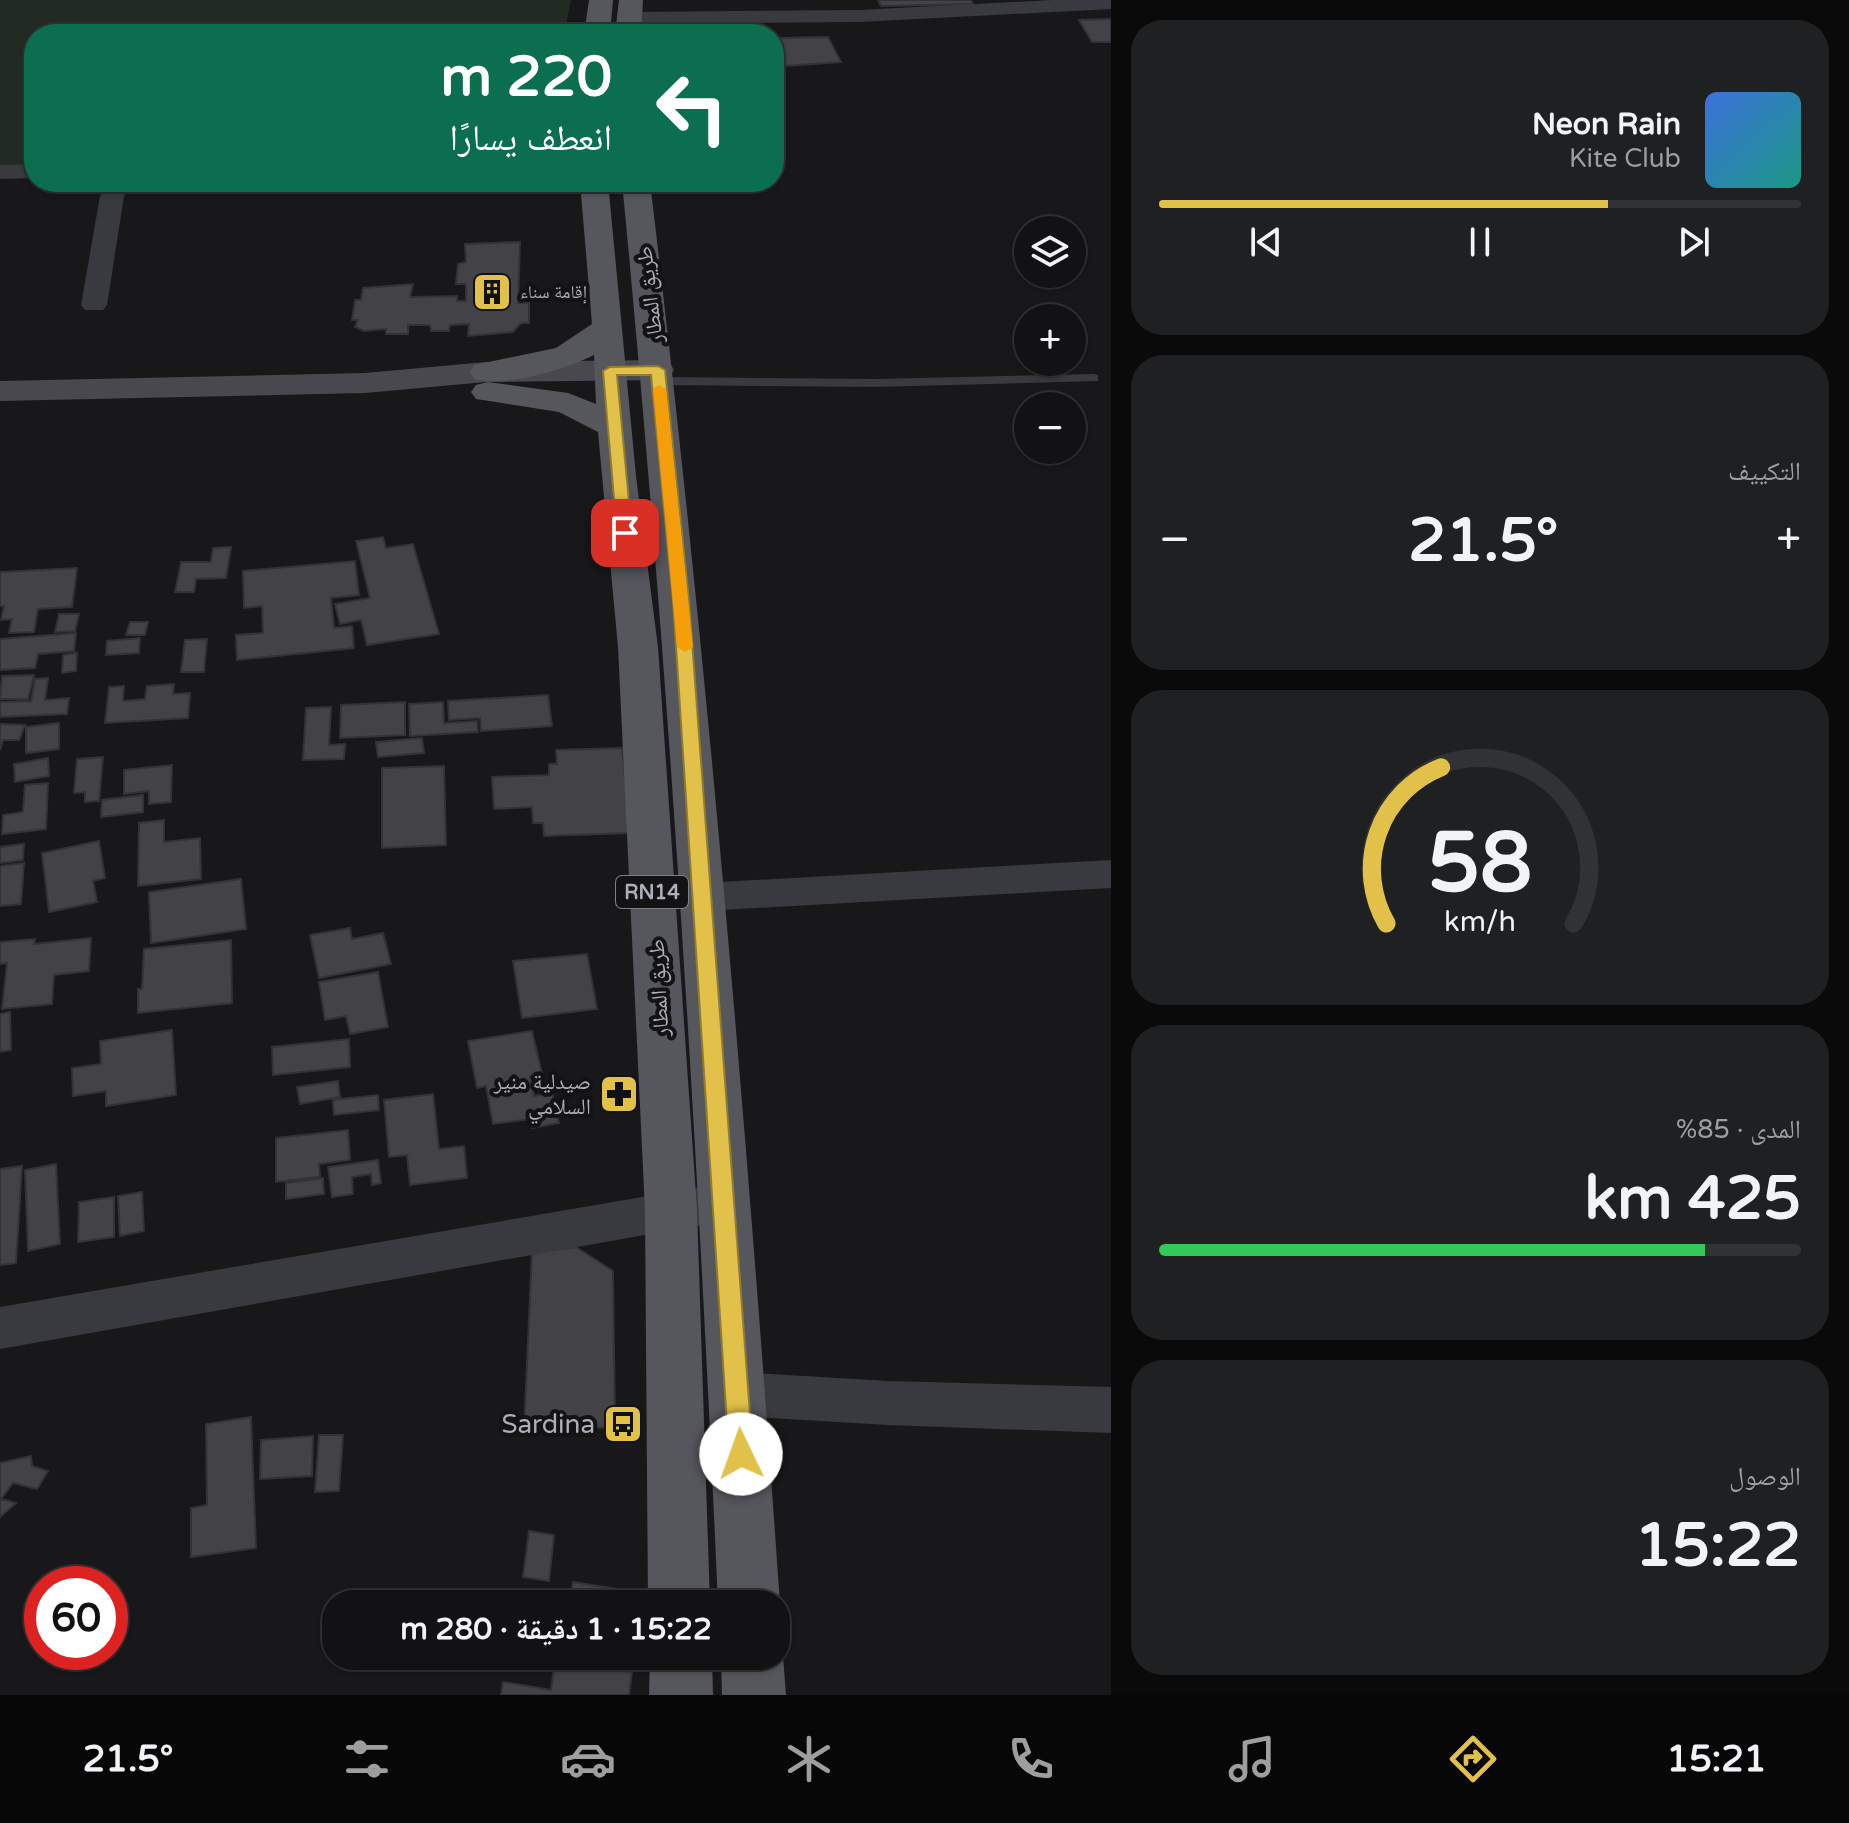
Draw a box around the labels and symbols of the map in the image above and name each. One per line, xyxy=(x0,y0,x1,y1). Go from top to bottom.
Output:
street label: طريق المطار xyxy=(631,245,669,346)
building icon: إقامة سناء xyxy=(471,271,513,313)
place label: إقامة سناء xyxy=(520,281,587,304)
pin xyxy=(591,499,659,567)
road number: RN14 xyxy=(616,876,688,908)
street label: طريق المطار xyxy=(643,938,675,1038)
place label: صيدلية منير السلامي xyxy=(493,1069,591,1124)
pharmacy icon: صيدلية منير السلامي xyxy=(598,1073,640,1115)
bus stop icon: Sardina xyxy=(602,1403,644,1445)
place label: Sardina xyxy=(501,1409,595,1440)
position arrow xyxy=(699,1412,783,1496)
speed limit sign: 60 xyxy=(24,1566,128,1670)

